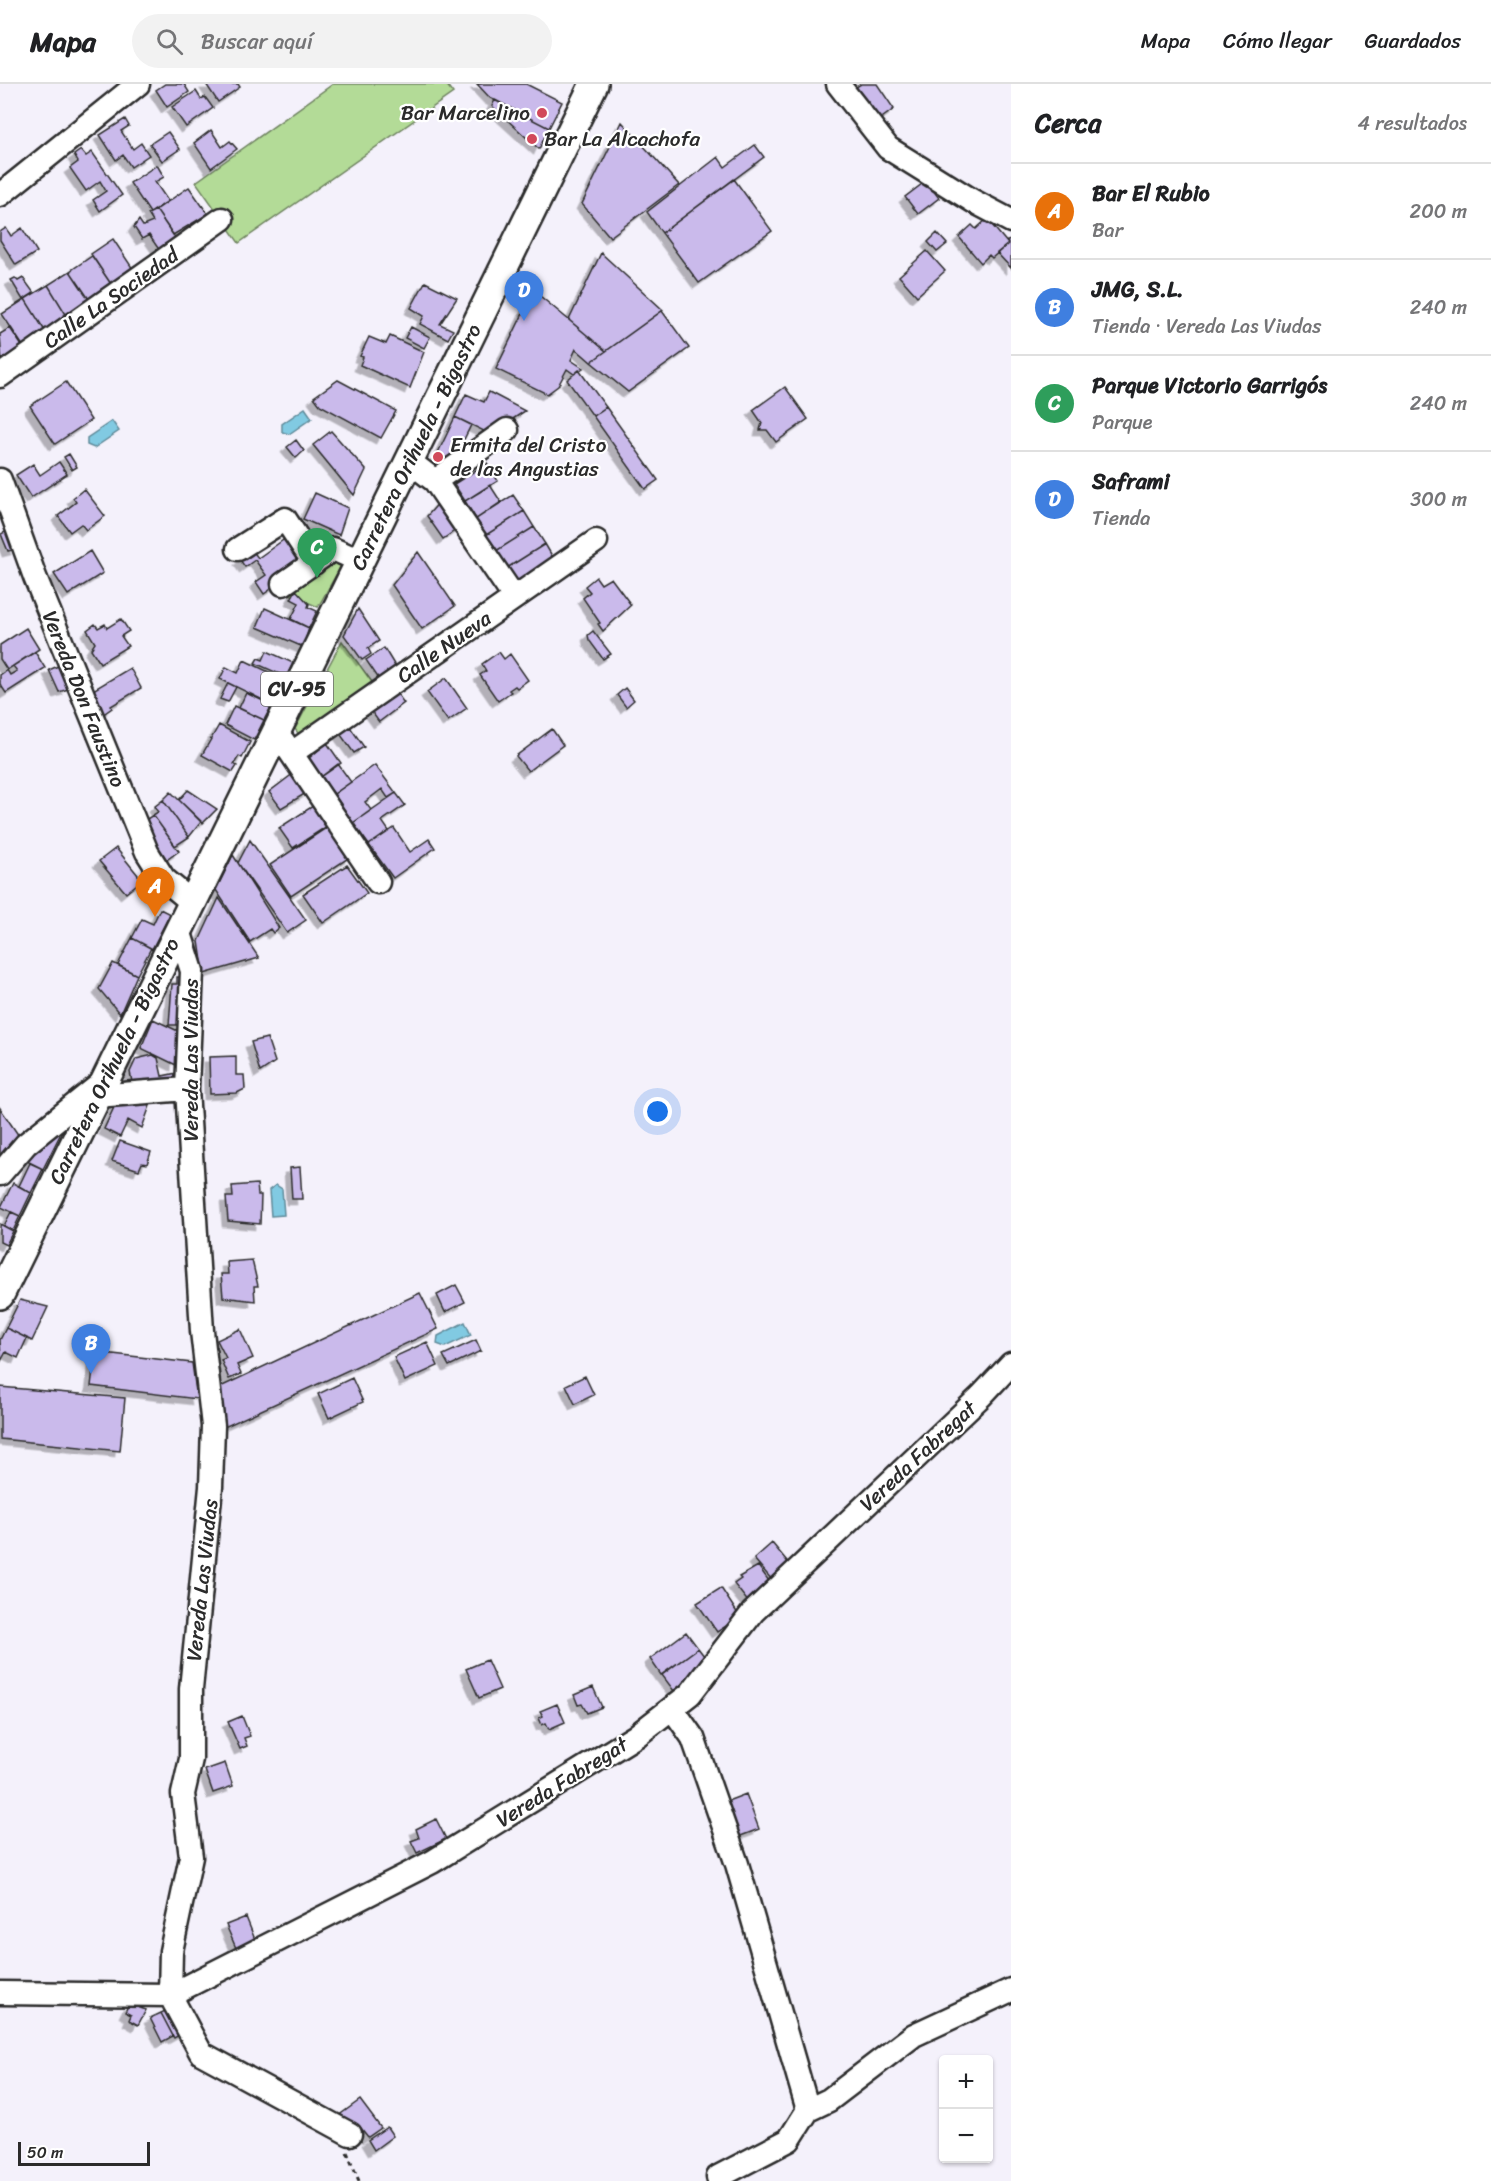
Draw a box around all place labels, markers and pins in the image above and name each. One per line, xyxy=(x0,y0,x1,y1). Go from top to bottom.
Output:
place label: Bar Marcelino xyxy=(401,94,530,132)
marker: Bar Marcelino xyxy=(535,106,549,120)
place label: Bar La Alcachofa xyxy=(544,120,701,158)
marker: Bar La Alcachofa xyxy=(525,132,539,146)
pin: D xyxy=(504,272,544,321)
place label: Ermita del Cristo de las Angustias xyxy=(450,426,607,488)
marker: Ermita del Cristo de las Angustias xyxy=(431,450,445,464)
pin: C xyxy=(298,528,336,578)
pin: A xyxy=(136,868,174,917)
pin: B xyxy=(72,1324,110,1374)

